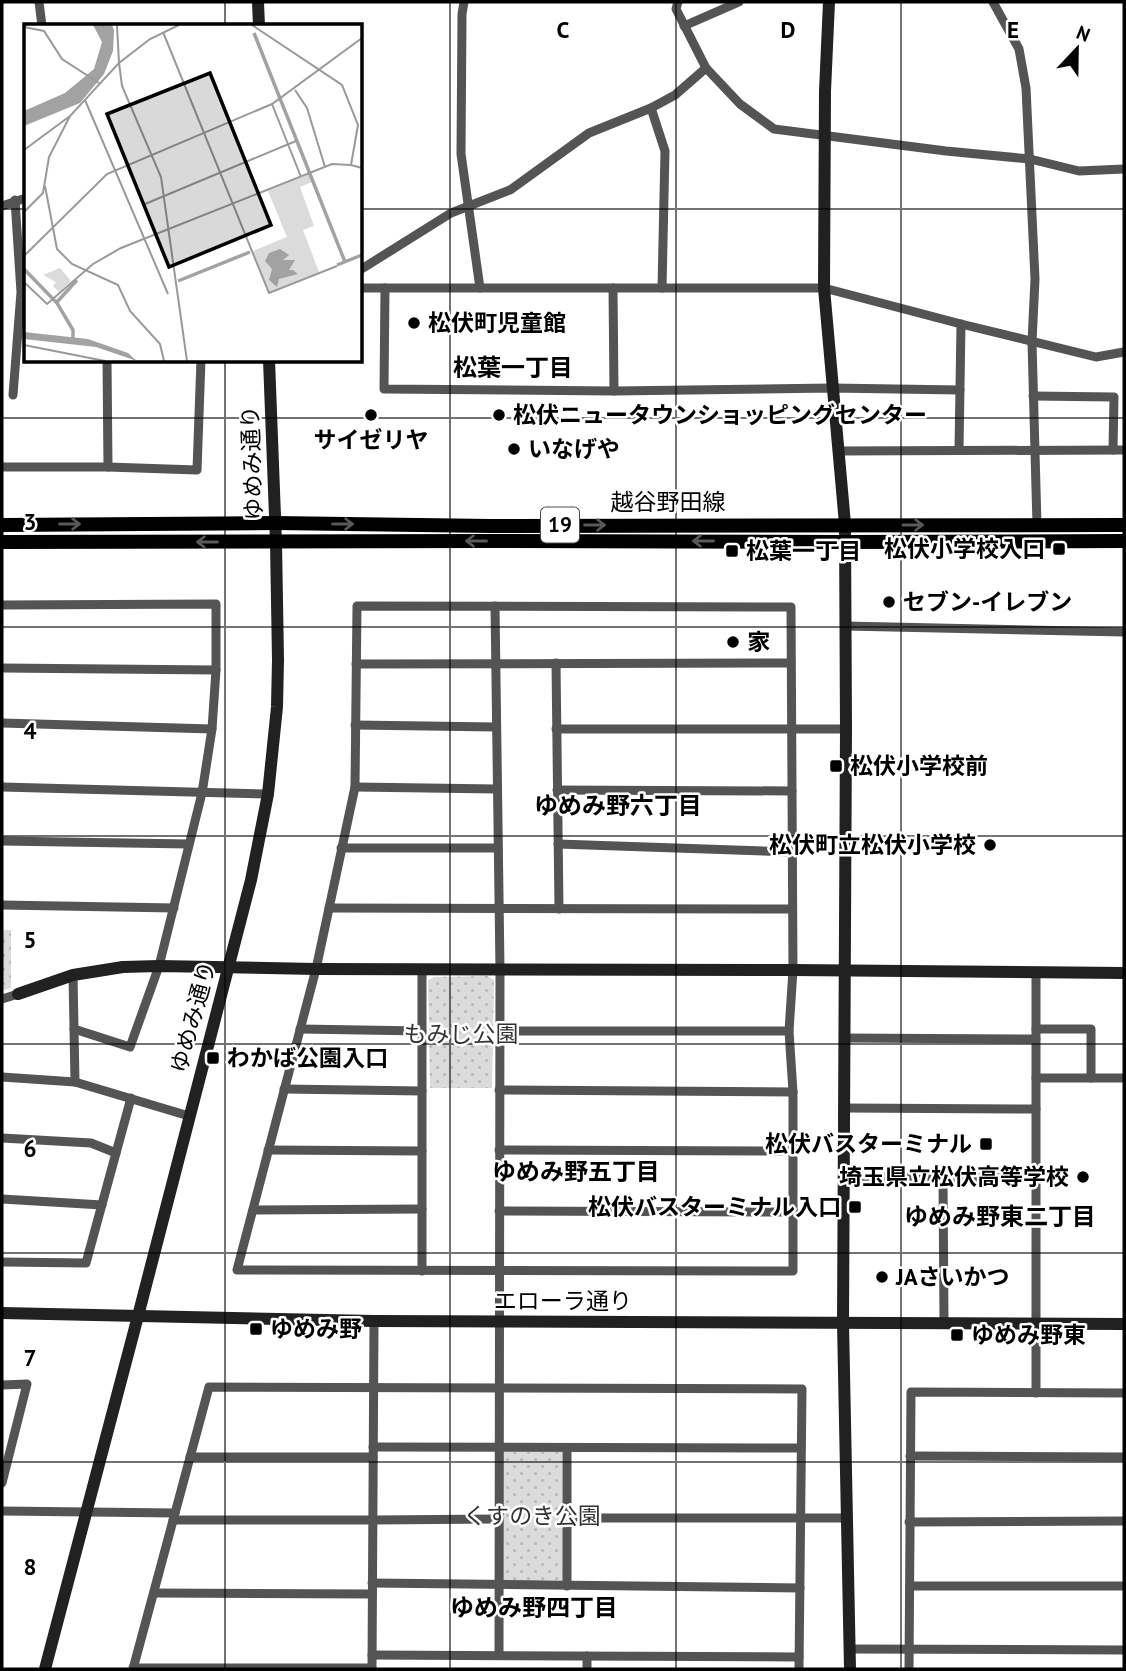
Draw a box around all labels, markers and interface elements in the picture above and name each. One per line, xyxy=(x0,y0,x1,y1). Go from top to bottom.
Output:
north arrow xyxy=(1042,14,1112,84)
text: C xyxy=(557,15,570,44)
text: D xyxy=(781,15,795,44)
text: E xyxy=(1007,15,1019,44)
text: N xyxy=(1073,20,1094,47)
inset map xyxy=(24,24,362,362)
place label: 松伏町児童館 xyxy=(428,308,566,337)
marker: 松伏町児童館 xyxy=(406,315,422,331)
district label: 松葉一丁目 xyxy=(453,352,573,383)
place label: 松伏ニュータウンショッピングセンター xyxy=(513,400,927,429)
street label: ゆめみ通り xyxy=(235,405,268,521)
marker: サイゼリヤ xyxy=(363,407,379,423)
marker: 松伏ニュータウンショッピングセンター xyxy=(491,407,507,423)
place label: サイゼリヤ xyxy=(314,425,429,454)
place label: いなげや xyxy=(528,434,620,463)
marker: いなげや xyxy=(506,441,522,457)
street label: 越谷野田線 xyxy=(611,487,726,516)
text: 3 xyxy=(23,507,37,536)
road number: 19 xyxy=(541,508,579,542)
one-way arrow xyxy=(58,517,81,531)
one-way arrow xyxy=(331,517,354,531)
one-way arrow xyxy=(583,518,606,532)
one-way arrow xyxy=(901,518,924,532)
one-way arrow xyxy=(464,534,487,548)
place label: 松伏小学校入口 xyxy=(884,534,1045,563)
one-way arrow xyxy=(196,535,219,549)
one-way arrow xyxy=(692,535,715,548)
place label: 松葉一丁目 xyxy=(746,536,861,565)
marker: 松伏小学校入口 xyxy=(1051,541,1067,557)
marker: 松葉一丁目 xyxy=(724,543,740,559)
place label: セブン-イレブン xyxy=(903,587,1072,616)
marker: セブン-イレブン xyxy=(881,594,897,610)
place label: 家 xyxy=(747,627,770,656)
marker: 家 xyxy=(725,634,741,650)
text: 4 xyxy=(23,716,37,745)
place label: 松伏小学校前 xyxy=(850,751,988,780)
marker: 松伏小学校前 xyxy=(828,758,844,774)
district label: ゆめみ野六丁目 xyxy=(534,790,702,821)
place label: 松伏町立松伏小学校 xyxy=(769,830,976,859)
marker: 松伏町立松伏小学校 xyxy=(982,837,998,853)
text: 5 xyxy=(23,925,37,954)
street label: ゆめみ通り xyxy=(164,958,221,1076)
park label: もみじ公園 xyxy=(404,1019,519,1048)
place label: わかば公園入口 xyxy=(227,1043,388,1072)
marker: わかば公園入口 xyxy=(205,1050,221,1066)
place label: 松伏バスターミナル xyxy=(765,1129,972,1158)
text: 6 xyxy=(23,1134,37,1163)
marker: 松伏バスターミナル xyxy=(978,1136,994,1152)
district label: ゆめみ野五丁目 xyxy=(492,1156,660,1187)
place label: 埼玉県立松伏高等学校 xyxy=(839,1162,1069,1191)
marker: 埼玉県立松伏高等学校 xyxy=(1075,1169,1091,1185)
place label: 松伏バスターミナル入口 xyxy=(588,1192,841,1221)
marker: 松伏バスターミナル入口 xyxy=(847,1199,863,1215)
district label: ゆめみ野東二丁目 xyxy=(904,1201,1096,1232)
place label: JAさいかつ xyxy=(895,1262,1010,1291)
marker: JAさいかつ xyxy=(874,1269,890,1285)
street label: エローラ通り xyxy=(494,1286,632,1315)
place label: ゆめみ野 xyxy=(270,1314,362,1343)
place label: ゆめみ野東 xyxy=(971,1320,1086,1349)
marker: ゆめみ野 xyxy=(248,1321,264,1337)
marker: ゆめみ野東 xyxy=(949,1327,965,1343)
text: 7 xyxy=(23,1343,37,1372)
park label: くすのき公園 xyxy=(463,1501,601,1530)
text: 8 xyxy=(23,1552,37,1581)
district label: ゆめみ野四丁目 xyxy=(450,1592,618,1623)

